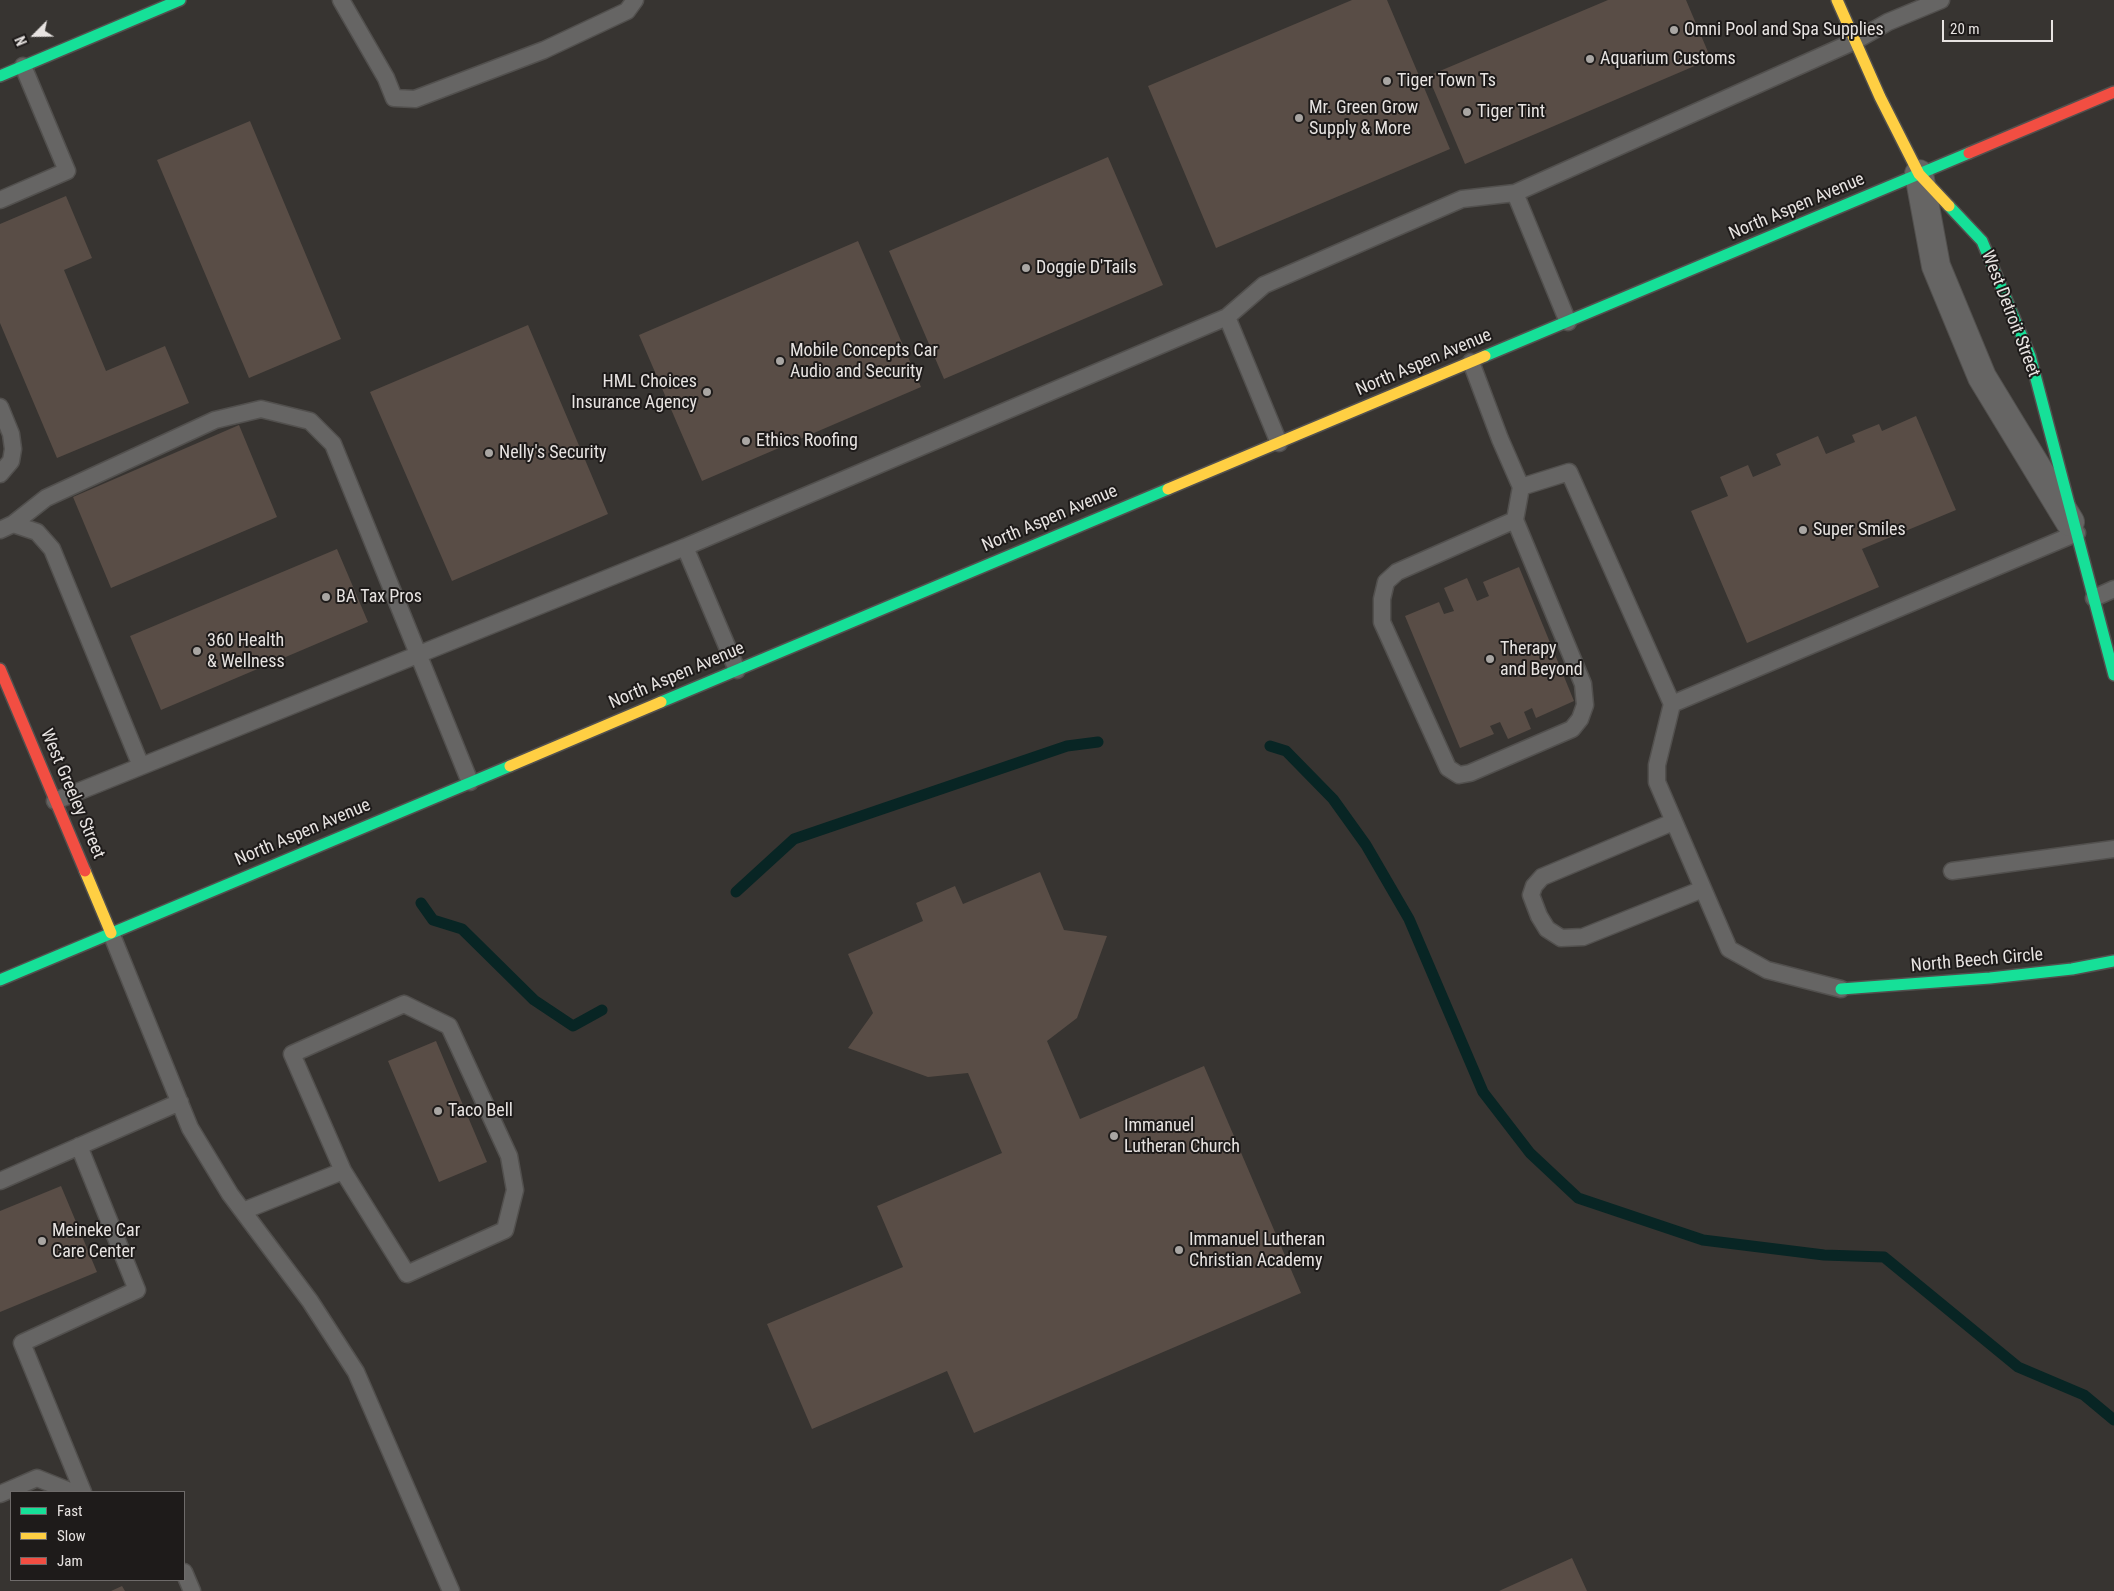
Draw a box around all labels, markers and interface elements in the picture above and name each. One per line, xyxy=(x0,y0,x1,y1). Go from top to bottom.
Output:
north arrow xyxy=(10,10,60,60)
scale bar xyxy=(1944,10,2055,42)
place label: Omni Pool and Spa Supplies xyxy=(1684,19,1884,41)
text: 20 m xyxy=(1950,20,1980,38)
marker: Omni Pool and Spa Supplies xyxy=(1668,24,1680,36)
text: N xyxy=(12,34,30,48)
place label: Aquarium Customs xyxy=(1600,48,1736,70)
marker: Aquarium Customs xyxy=(1584,53,1596,65)
place label: Tiger Town Ts xyxy=(1397,70,1496,92)
marker: Tiger Town Ts xyxy=(1381,75,1393,87)
place label: Mr. Green Grow Supply & More xyxy=(1309,97,1418,140)
place label: Tiger Tint xyxy=(1477,101,1545,123)
marker: Tiger Tint xyxy=(1461,106,1473,118)
marker: Mr. Green Grow Supply & More xyxy=(1293,112,1305,124)
street label: North Aspen Avenue xyxy=(1726,169,1868,245)
street label: West Detroit Street xyxy=(1976,248,2044,380)
place label: Doggie D'Tails xyxy=(1036,257,1137,279)
marker: Doggie D'Tails xyxy=(1020,262,1032,274)
street label: North Aspen Avenue xyxy=(1353,325,1495,401)
place label: Mobile Concepts Car Audio and Security xyxy=(790,340,938,382)
marker: Mobile Concepts Car Audio and Security xyxy=(774,355,786,367)
place label: HML Choices Insurance Agency xyxy=(571,371,697,414)
marker: HML Choices Insurance Agency xyxy=(701,386,713,398)
place label: Ethics Roofing xyxy=(756,430,858,452)
marker: Ethics Roofing xyxy=(740,435,752,447)
place label: Nelly's Security xyxy=(499,442,606,464)
marker: Nelly's Security xyxy=(483,447,495,459)
street label: North Aspen Avenue xyxy=(979,481,1121,557)
place label: Super Smiles xyxy=(1813,519,1906,541)
marker: Super Smiles xyxy=(1797,524,1809,536)
place label: BA Tax Pros xyxy=(336,586,422,608)
marker: BA Tax Pros xyxy=(320,591,332,603)
place label: 360 Health & Wellness xyxy=(207,630,285,672)
street label: North Aspen Avenue xyxy=(606,638,748,714)
place label: Therapy and Beyond xyxy=(1500,638,1583,681)
marker: 360 Health & Wellness xyxy=(191,645,203,657)
marker: Therapy and Beyond xyxy=(1484,653,1496,665)
street label: West Greeley Street xyxy=(35,726,109,862)
street label: North Aspen Avenue xyxy=(232,795,374,871)
street label: North Beech Circle xyxy=(1910,944,2044,978)
place label: Taco Bell xyxy=(448,1100,513,1122)
marker: Taco Bell xyxy=(432,1105,444,1117)
place label: Immanuel Lutheran Church xyxy=(1124,1115,1240,1158)
marker: Immanuel Lutheran Church xyxy=(1108,1130,1120,1142)
place label: Meineke Car Care Center xyxy=(52,1220,140,1262)
place label: Immanuel Lutheran Christian Academy xyxy=(1189,1229,1325,1272)
marker: Meineke Car Care Center xyxy=(36,1235,48,1247)
marker: Immanuel Lutheran Christian Academy xyxy=(1173,1244,1185,1256)
legend xyxy=(10,1491,185,1581)
text: Fast xyxy=(57,1502,82,1520)
text: Slow xyxy=(57,1527,86,1545)
text: Jam xyxy=(57,1552,83,1570)

